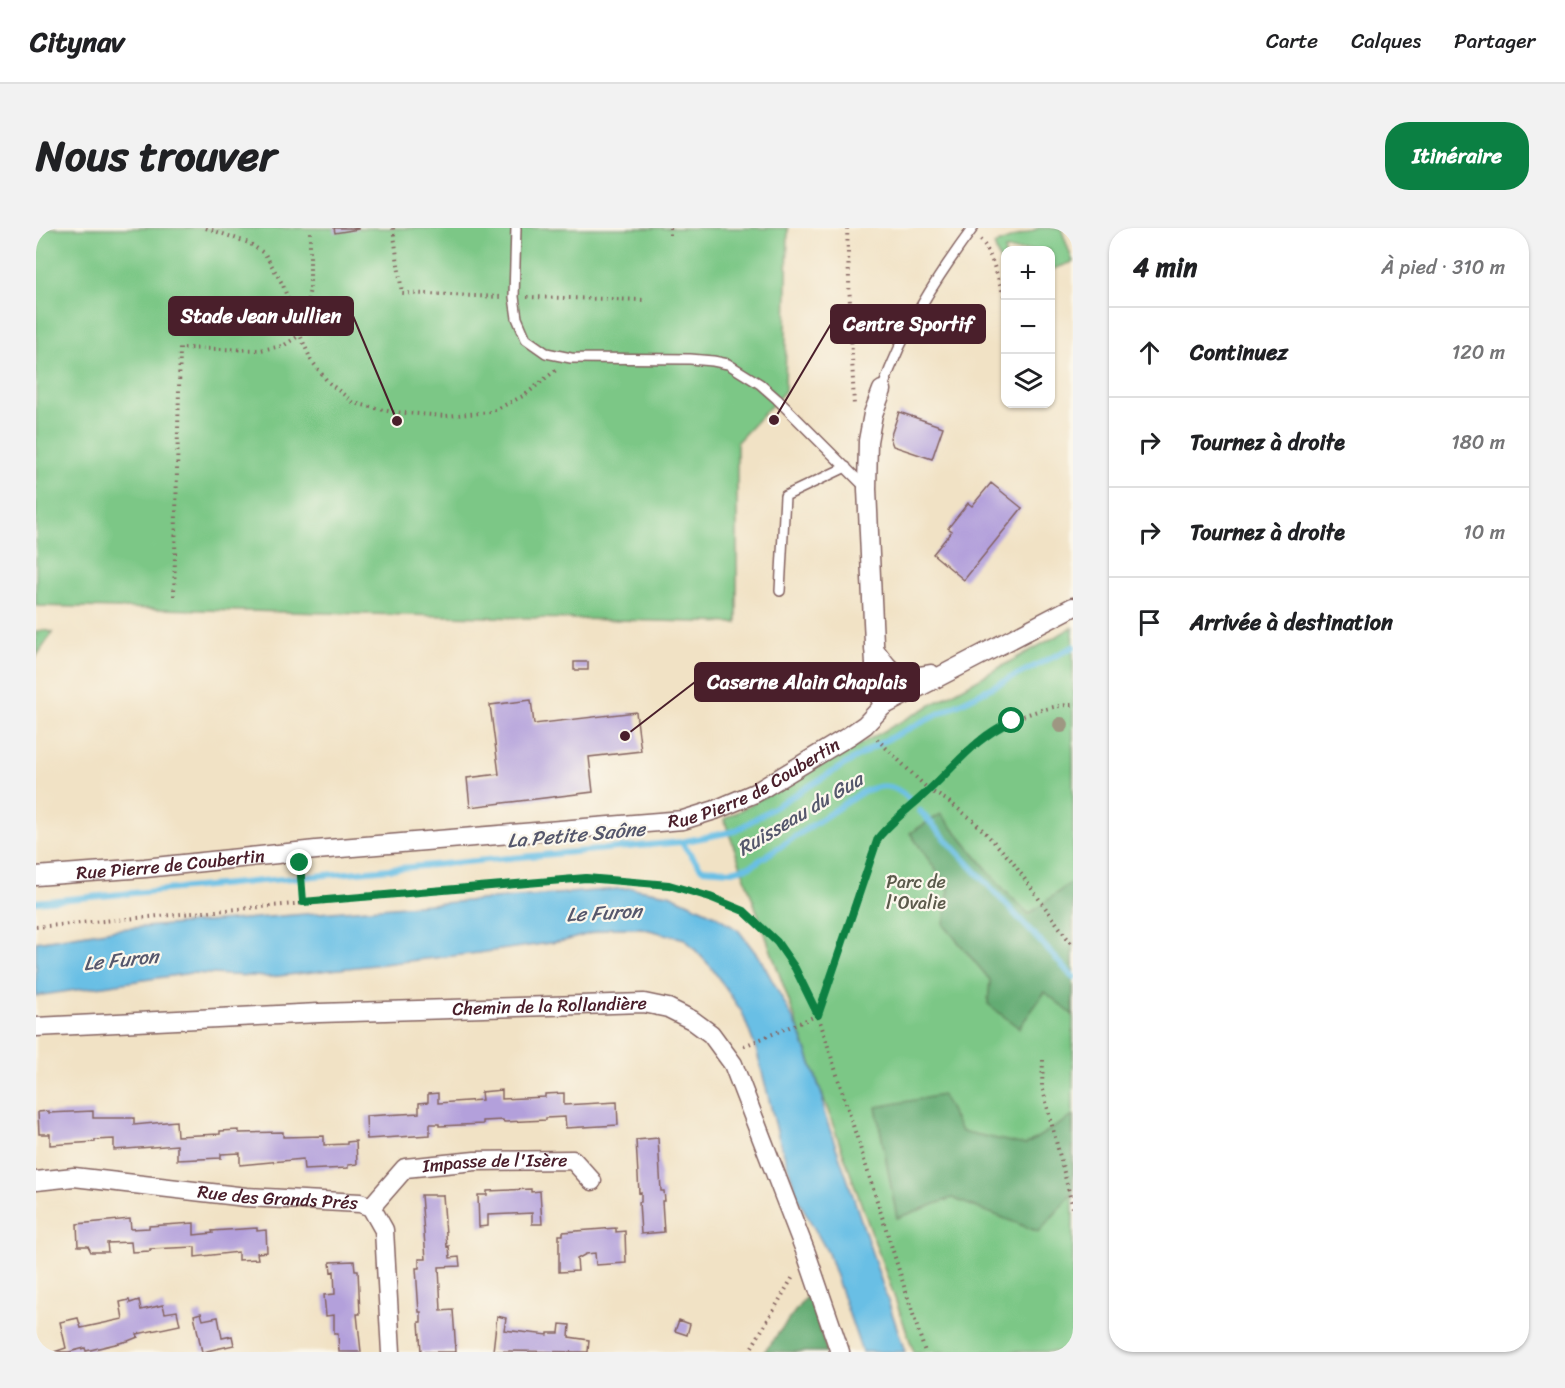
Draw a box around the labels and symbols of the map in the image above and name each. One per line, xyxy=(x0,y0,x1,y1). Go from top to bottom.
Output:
callout: Stade Jean Jullien xyxy=(169,297,353,335)
text: Stade Jean Jullien xyxy=(180,299,341,334)
callout: Centre Sportif xyxy=(831,305,985,343)
text: Centre Sportif xyxy=(842,307,976,342)
callout: Caserne Alain Chaplais xyxy=(695,663,919,701)
text: Caserne Alain Chaplais xyxy=(706,665,907,700)
route start xyxy=(998,707,1024,733)
street label: Rue Pierre de Coubertin xyxy=(667,729,847,837)
water label: Ruisseau du Gua xyxy=(730,761,872,866)
water label: La Petite Saône xyxy=(506,811,649,858)
street label: Rue Pierre de Coubertin xyxy=(75,839,266,889)
route end xyxy=(286,849,312,875)
park label: Parc de l'Ovalie xyxy=(886,866,946,919)
water label: Le Furon xyxy=(566,893,645,932)
water label: Le Furon xyxy=(82,938,162,981)
street label: Chemin de la Rollandière xyxy=(452,987,647,1025)
street label: Impasse de l'Isère xyxy=(420,1144,568,1182)
street label: Rue des Grands Prés xyxy=(196,1175,359,1219)

